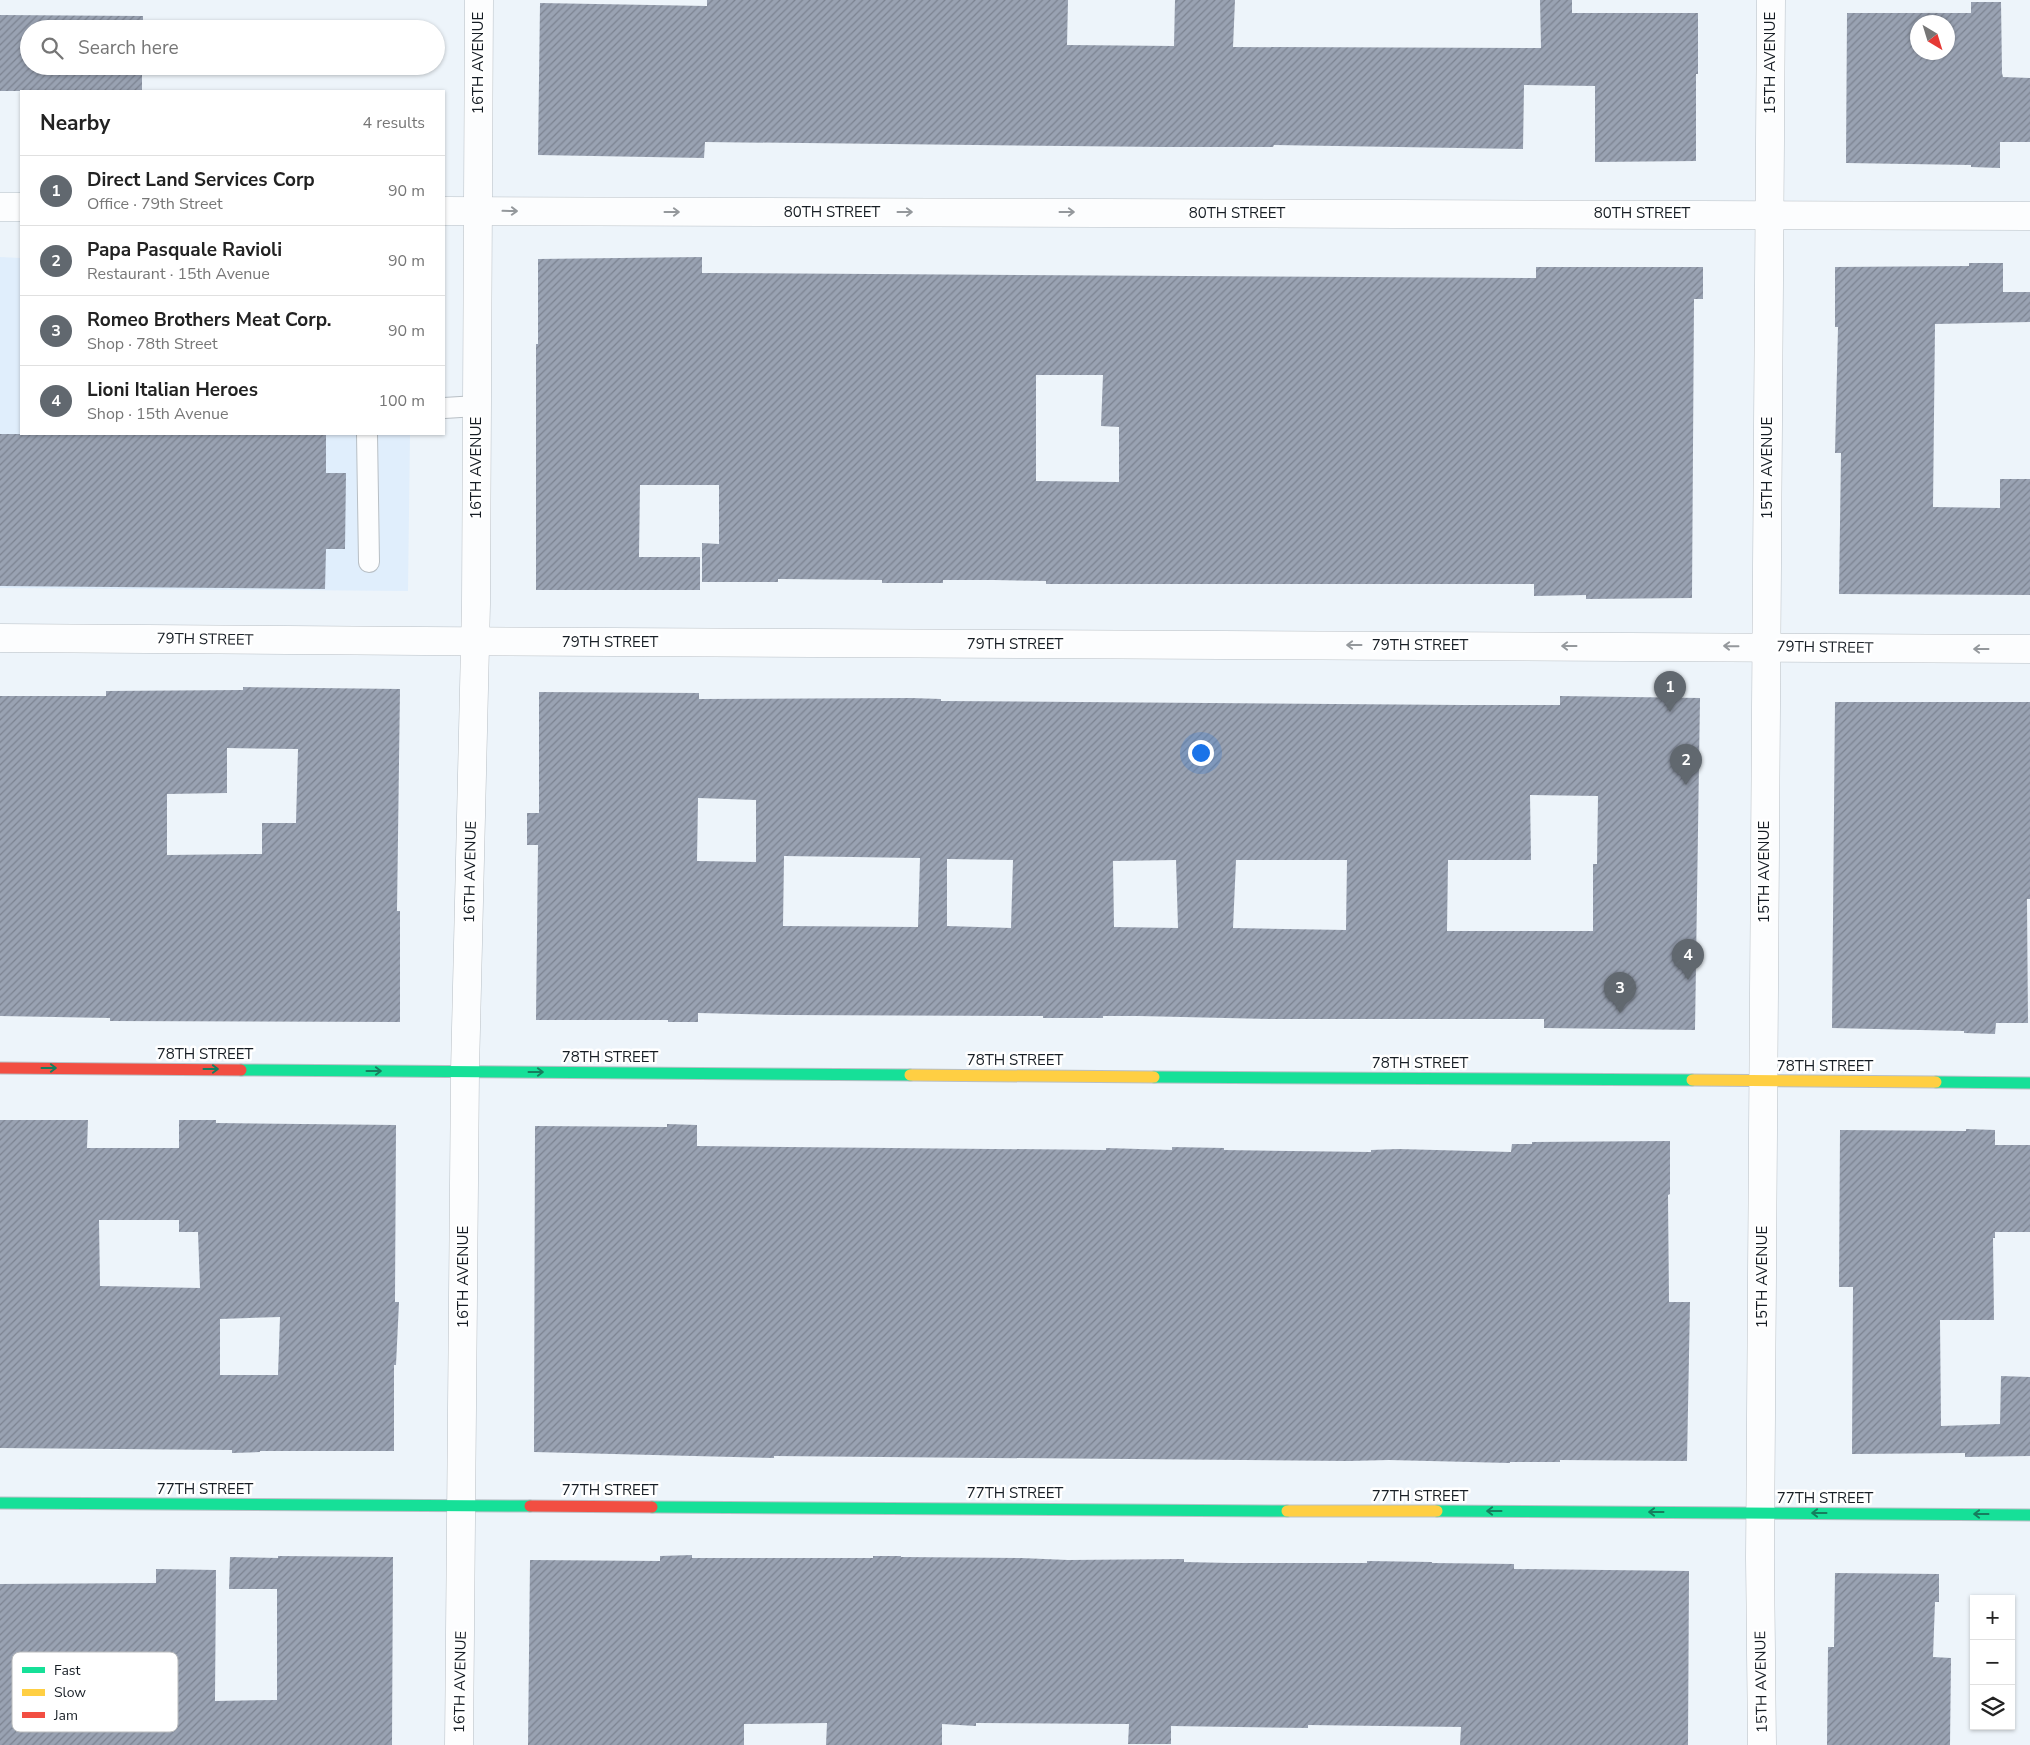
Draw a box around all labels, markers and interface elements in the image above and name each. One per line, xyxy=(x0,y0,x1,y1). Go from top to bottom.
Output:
street label: 16TH AVENUE xyxy=(468,12,488,114)
street label: 15TH AVENUE xyxy=(1760,12,1780,114)
north arrow xyxy=(1910,15,1955,60)
search box xyxy=(20,20,445,75)
icon: search xyxy=(38,34,66,62)
text: Search here xyxy=(78,35,179,61)
text: Nearby xyxy=(40,109,110,137)
text: 4 results xyxy=(363,112,425,134)
text: Direct Land Services Corp xyxy=(87,167,315,193)
text: 1 xyxy=(51,180,61,202)
text: 90 m xyxy=(388,180,425,202)
text: Office · 79th Street xyxy=(87,193,223,215)
street label: 80TH STREET xyxy=(784,202,880,222)
street label: 80TH STREET xyxy=(1189,203,1285,223)
street label: 80TH STREET xyxy=(1594,203,1690,223)
one-way arrow xyxy=(502,206,518,216)
one-way arrow xyxy=(664,207,680,217)
one-way arrow xyxy=(896,207,913,217)
one-way arrow xyxy=(1059,207,1075,217)
text: Papa Pasquale Ravioli xyxy=(87,237,282,263)
text: 2 xyxy=(51,250,61,272)
text: 90 m xyxy=(388,250,425,272)
text: Restaurant · 15th Avenue xyxy=(87,263,270,285)
text: Romeo Brothers Meat Corp. xyxy=(87,307,331,333)
text: 3 xyxy=(51,320,61,342)
text: 90 m xyxy=(388,320,425,342)
text: Shop · 78th Street xyxy=(87,333,218,355)
text: Lioni Italian Heroes xyxy=(87,377,258,403)
text: 4 xyxy=(51,390,61,412)
text: 100 m xyxy=(378,390,425,412)
text: Shop · 15th Avenue xyxy=(87,403,228,425)
street label: 16TH AVENUE xyxy=(466,417,486,519)
street label: 15TH AVENUE xyxy=(1757,417,1777,519)
street label: 79TH STREET xyxy=(156,628,254,650)
street label: 79TH STREET xyxy=(562,632,658,652)
street label: 79TH STREET xyxy=(967,634,1063,654)
street label: 79TH STREET xyxy=(1372,635,1468,655)
street label: 79TH STREET xyxy=(1776,636,1874,658)
one-way arrow xyxy=(1346,640,1362,650)
one-way arrow xyxy=(1561,641,1578,651)
one-way arrow xyxy=(1724,641,1740,651)
one-way arrow xyxy=(1974,644,1990,654)
pin: 1 xyxy=(1654,671,1686,712)
your location xyxy=(1188,740,1214,766)
pin: 2 xyxy=(1670,744,1702,785)
street label: 16TH AVENUE xyxy=(459,821,481,923)
street label: 15TH AVENUE xyxy=(1754,821,1774,923)
pin: 4 xyxy=(1672,939,1704,980)
pin: 3 xyxy=(1604,972,1636,1013)
street label: 78TH STREET xyxy=(157,1044,253,1064)
street label: 78TH STREET xyxy=(562,1047,658,1067)
street label: 78TH STREET xyxy=(967,1050,1063,1070)
street label: 78TH STREET xyxy=(1372,1053,1468,1073)
street label: 78TH STREET xyxy=(1777,1056,1873,1076)
one-way arrow xyxy=(40,1063,56,1073)
one-way arrow xyxy=(203,1065,219,1074)
one-way arrow xyxy=(365,1066,381,1076)
one-way arrow xyxy=(528,1067,544,1076)
street label: 16TH AVENUE xyxy=(453,1226,473,1328)
street label: 15TH AVENUE xyxy=(1752,1226,1772,1328)
street label: 77TH STREET xyxy=(157,1479,253,1499)
street label: 77TH STREET xyxy=(562,1480,658,1500)
street label: 77TH STREET xyxy=(967,1483,1063,1503)
street label: 77TH STREET xyxy=(1372,1486,1468,1506)
street label: 77TH STREET xyxy=(1777,1488,1873,1508)
one-way arrow xyxy=(1486,1506,1502,1516)
one-way arrow xyxy=(1649,1507,1665,1517)
one-way arrow xyxy=(1811,1508,1828,1518)
one-way arrow xyxy=(1974,1510,1990,1519)
map controls xyxy=(1970,1595,2015,1730)
button: + xyxy=(1970,1595,2015,1640)
street label: 16TH AVENUE xyxy=(449,1631,471,1733)
street label: 15TH AVENUE xyxy=(1750,1631,1772,1733)
button: − xyxy=(1970,1640,2015,1685)
legend xyxy=(12,1652,178,1732)
text: Fast xyxy=(54,1661,80,1680)
text: Slow xyxy=(54,1683,86,1702)
button: layers xyxy=(1970,1685,2015,1730)
text: Jam xyxy=(53,1706,78,1725)

